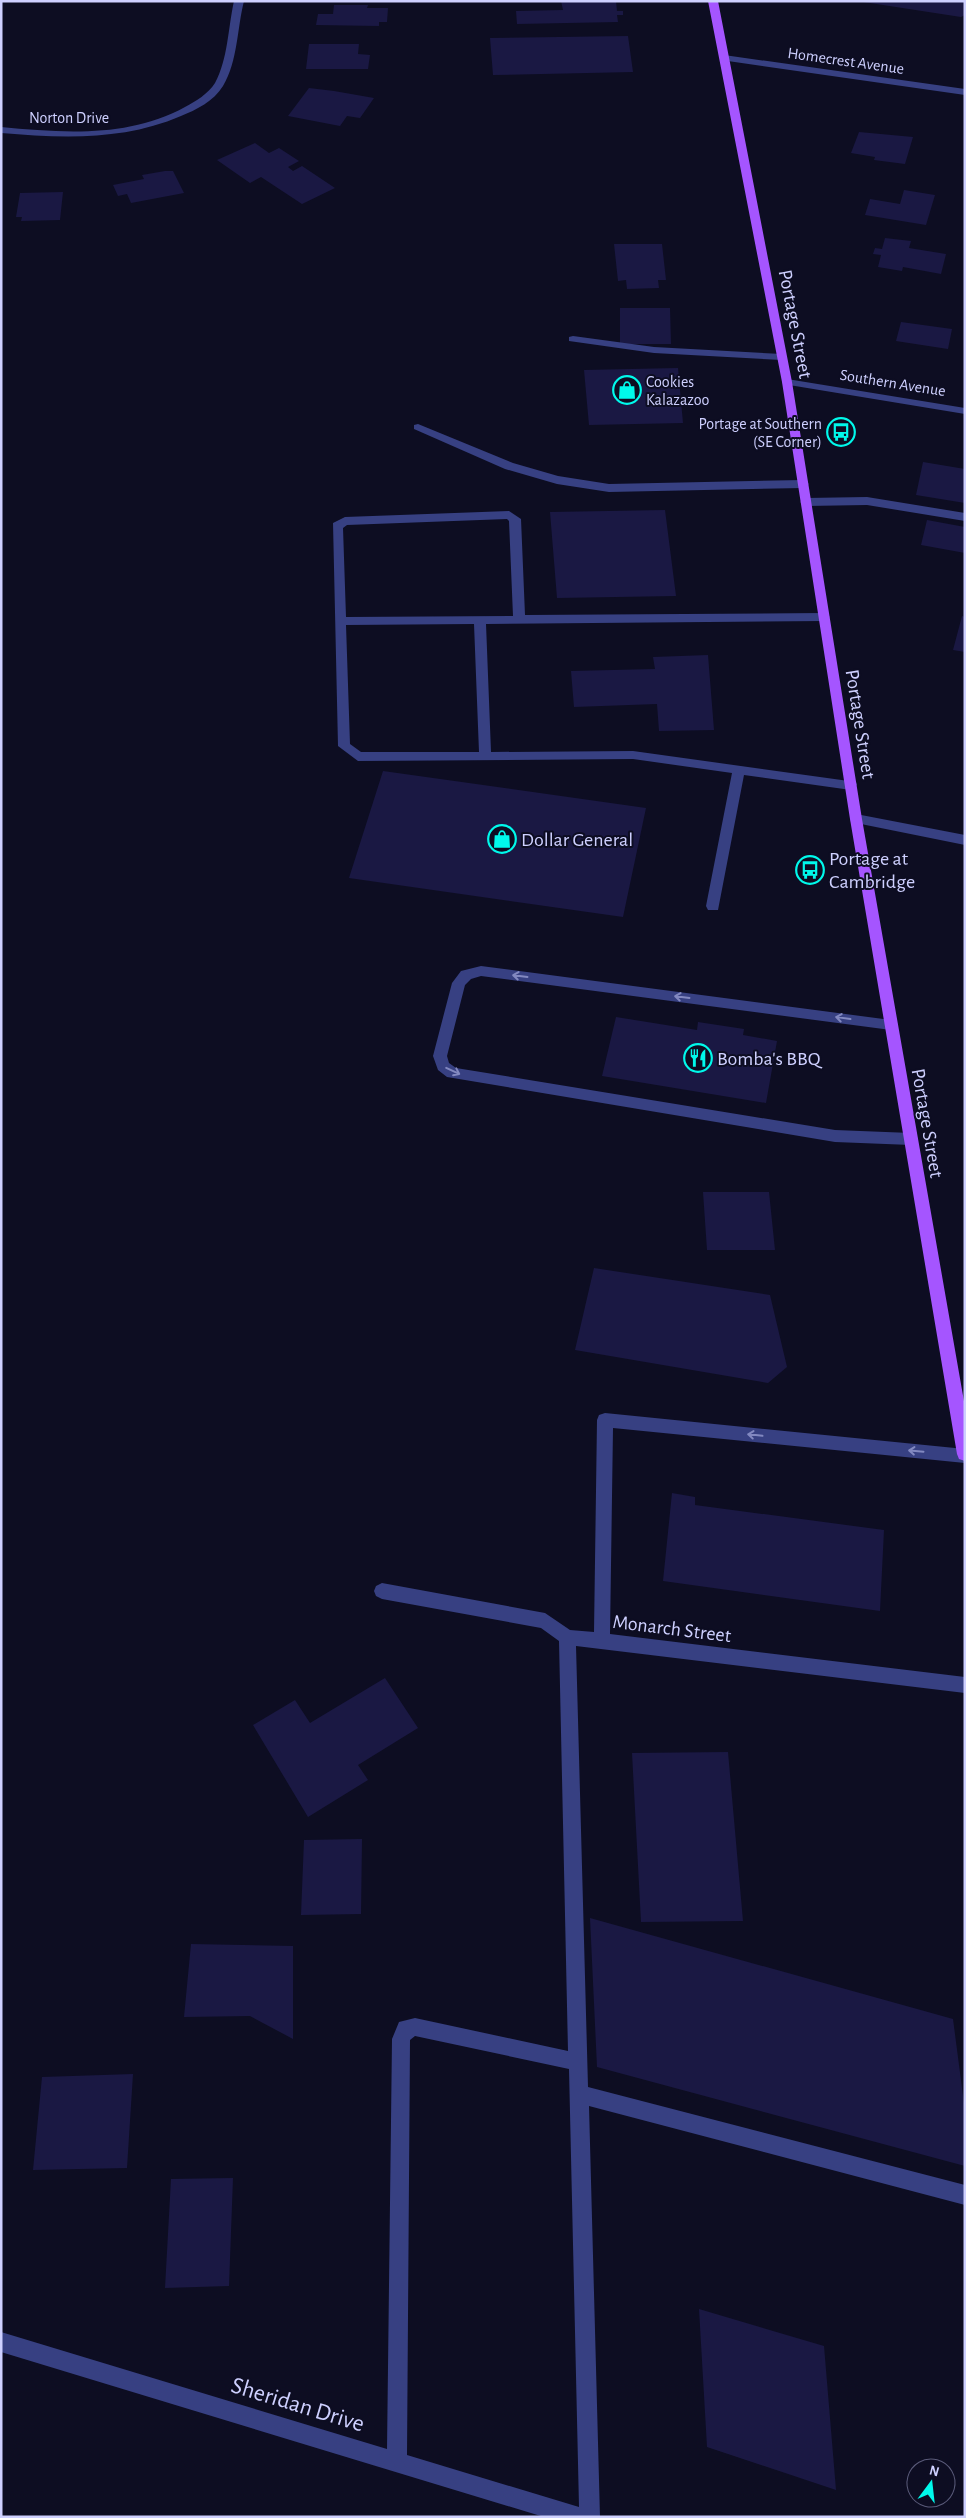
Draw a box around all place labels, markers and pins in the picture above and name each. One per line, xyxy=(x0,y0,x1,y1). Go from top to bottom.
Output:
place label: Cookies Kalazazoo xyxy=(646,374,710,408)
shop icon: Cookies Kalazazoo xyxy=(612,375,642,405)
place label: Portage at Southern (SE Corner) xyxy=(699,416,822,450)
bus stop icon: Portage at Southern (SE Corner) xyxy=(826,417,856,447)
shop icon: Dollar General xyxy=(487,824,517,854)
place label: Dollar General xyxy=(521,830,633,850)
place label: Portage at Cambridge xyxy=(829,849,915,892)
bus stop icon: Portage at Cambridge xyxy=(795,855,825,885)
restaurant icon: Bomba's BBQ xyxy=(683,1043,713,1073)
place label: Bomba's BBQ xyxy=(717,1049,823,1069)

